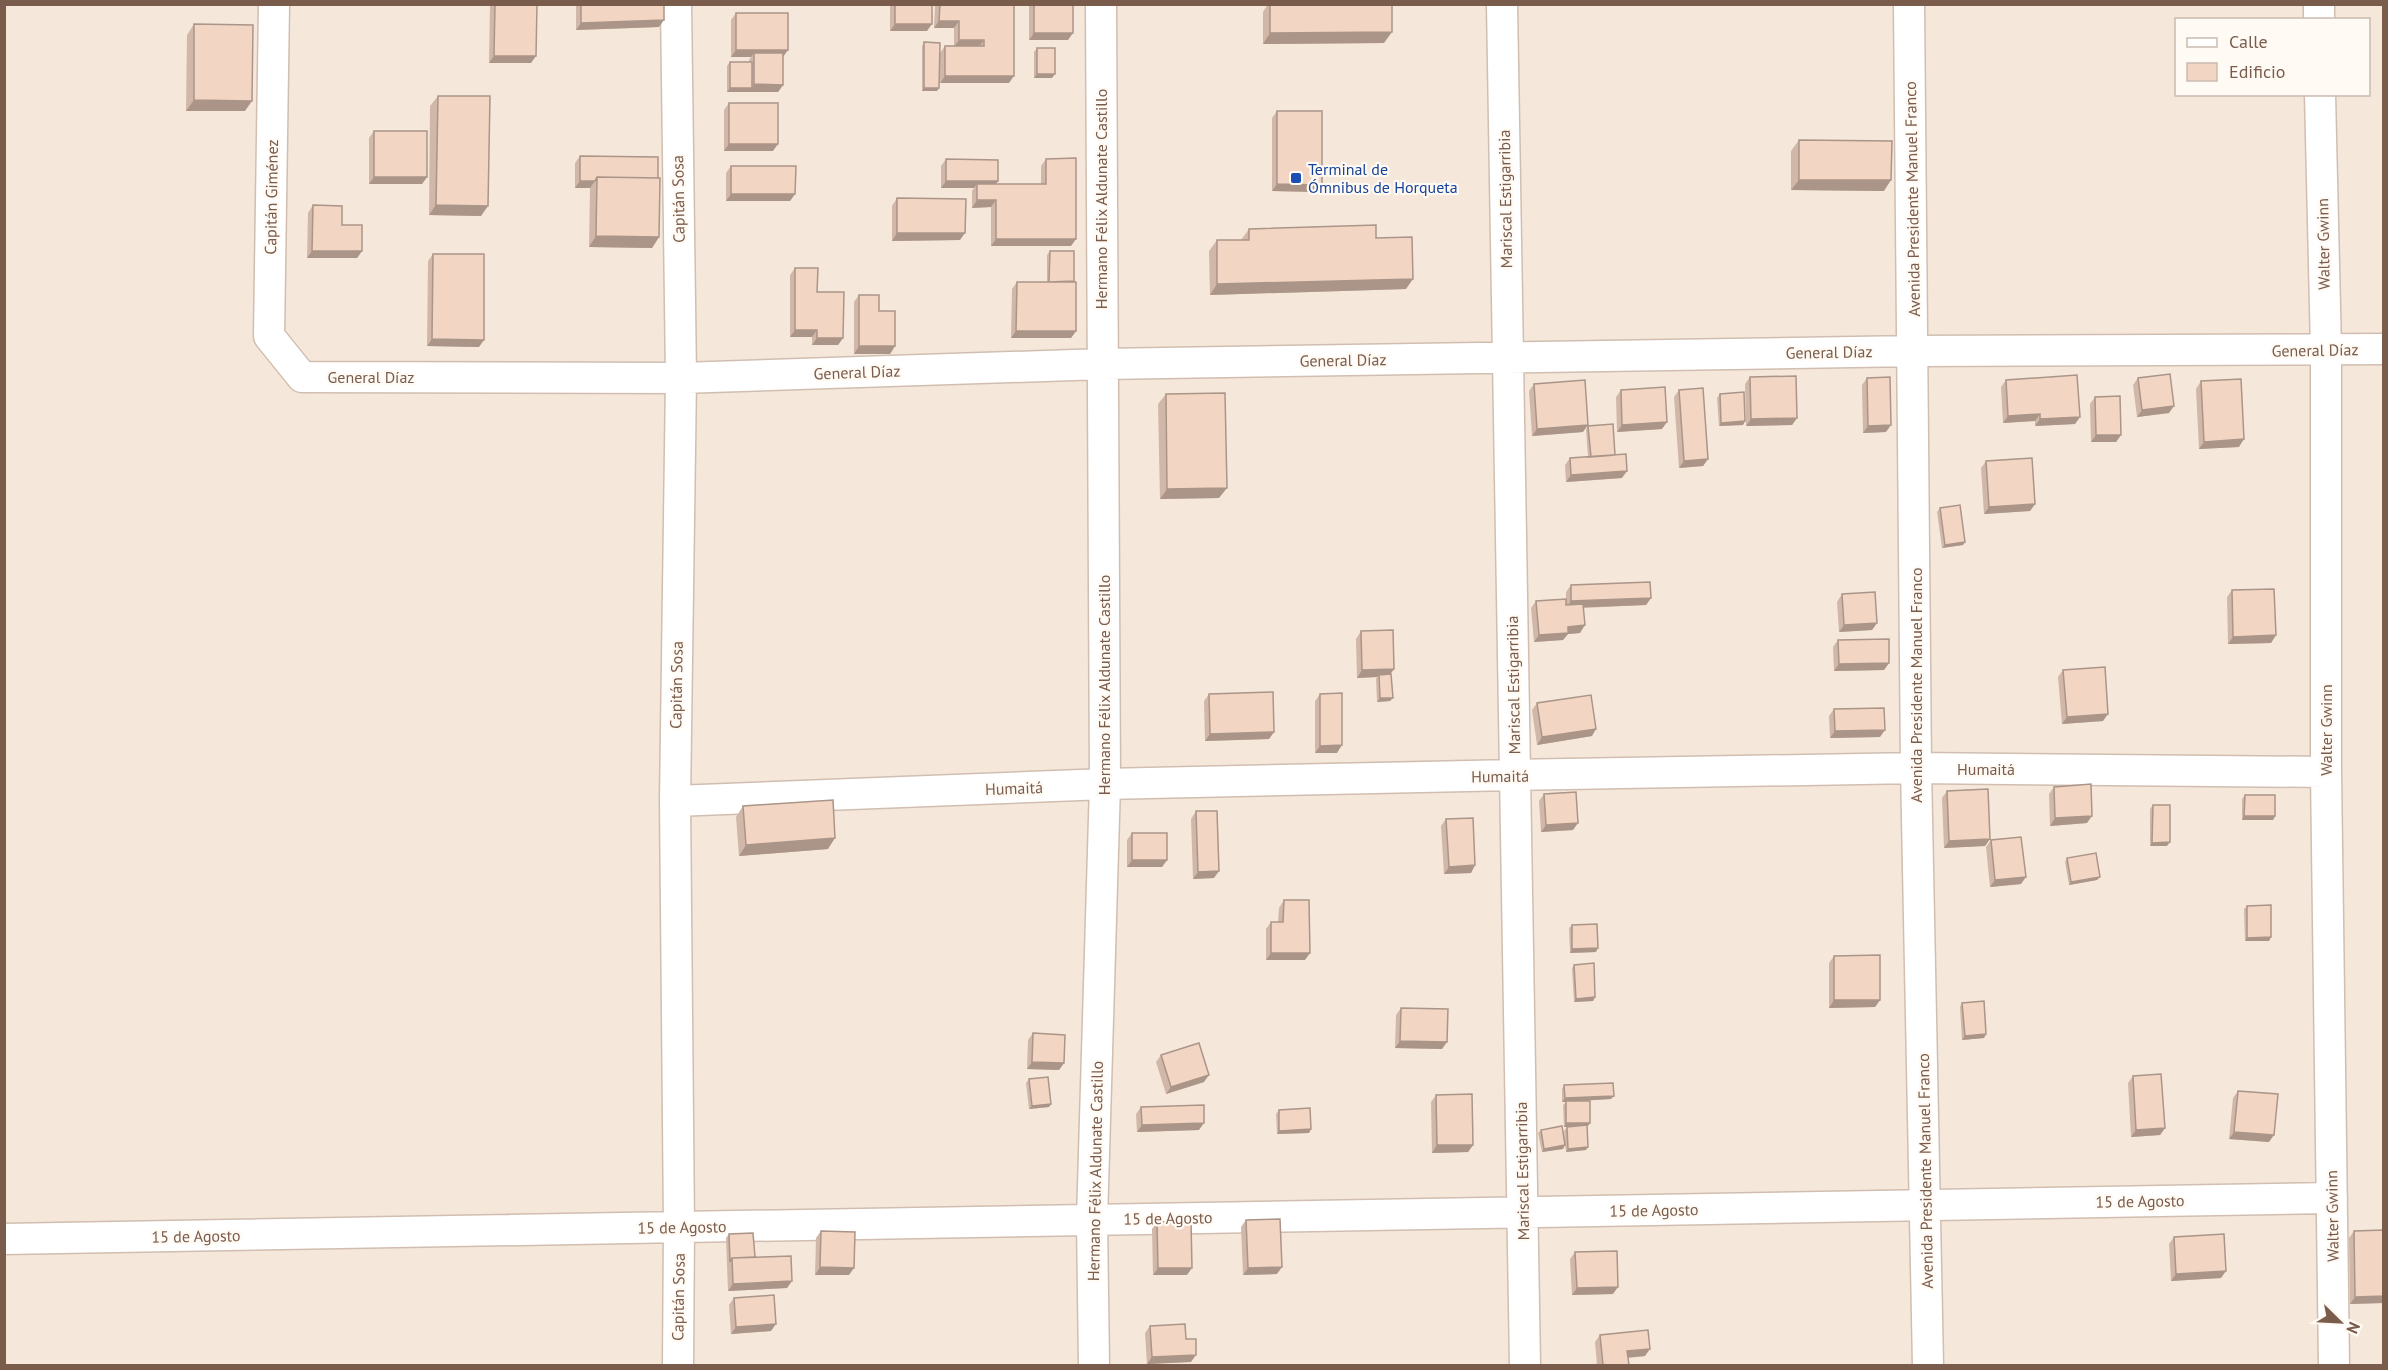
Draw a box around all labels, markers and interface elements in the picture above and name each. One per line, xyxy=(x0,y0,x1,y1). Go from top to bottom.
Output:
legend xyxy=(2175,18,2370,96)
text: Calle xyxy=(2229,30,2268,53)
text: Edificio xyxy=(2229,60,2285,83)
street label: Avenida Presidente Manuel Franco xyxy=(1900,81,1924,317)
street label: Hermano Félix Aldunate Castillo xyxy=(1091,89,1111,309)
street label: Mariscal Estigarribia xyxy=(1494,129,1516,269)
street label: Capitán Giménez xyxy=(260,139,282,255)
street label: Capitán Sosa xyxy=(667,155,689,243)
place label: Terminal de Ómnibus de Horqueta xyxy=(1308,159,1458,197)
marker: Terminal de Ómnibus de Horqueta xyxy=(1289,171,1303,185)
street label: Walter Gwinn xyxy=(2312,198,2334,290)
street label: General Díaz xyxy=(2271,339,2359,361)
street label: General Díaz xyxy=(1785,341,1873,363)
street label: General Díaz xyxy=(1299,349,1387,371)
street label: General Díaz xyxy=(813,360,901,384)
street label: General Díaz xyxy=(328,367,414,387)
street label: Avenida Presidente Manuel Franco xyxy=(1906,567,1926,803)
street label: Hermano Félix Aldunate Castillo xyxy=(1094,575,1114,795)
street label: Mariscal Estigarribia xyxy=(1502,615,1524,755)
street label: Capitán Sosa xyxy=(665,641,687,729)
street label: Walter Gwinn xyxy=(2316,684,2336,776)
street label: Humaitá xyxy=(1957,759,2015,779)
street label: Humaitá xyxy=(1471,765,1529,787)
street label: Humaitá xyxy=(985,777,1043,799)
street label: Avenida Presidente Manuel Franco xyxy=(1913,1053,1937,1289)
street label: Hermano Félix Aldunate Castillo xyxy=(1083,1061,1107,1281)
street label: Mariscal Estigarribia xyxy=(1511,1101,1533,1241)
street label: Walter Gwinn xyxy=(2321,1170,2343,1262)
street label: 15 de Agosto xyxy=(2095,1190,2185,1212)
street label: 15 de Agosto xyxy=(1609,1199,1699,1221)
street label: 15 de Agosto xyxy=(1123,1207,1213,1229)
street label: 15 de Agosto xyxy=(637,1216,727,1238)
street label: 15 de Agosto xyxy=(151,1225,241,1247)
street label: Capitán Sosa xyxy=(667,1253,689,1341)
north arrow xyxy=(2310,1292,2370,1352)
text: N xyxy=(2342,1319,2365,1337)

